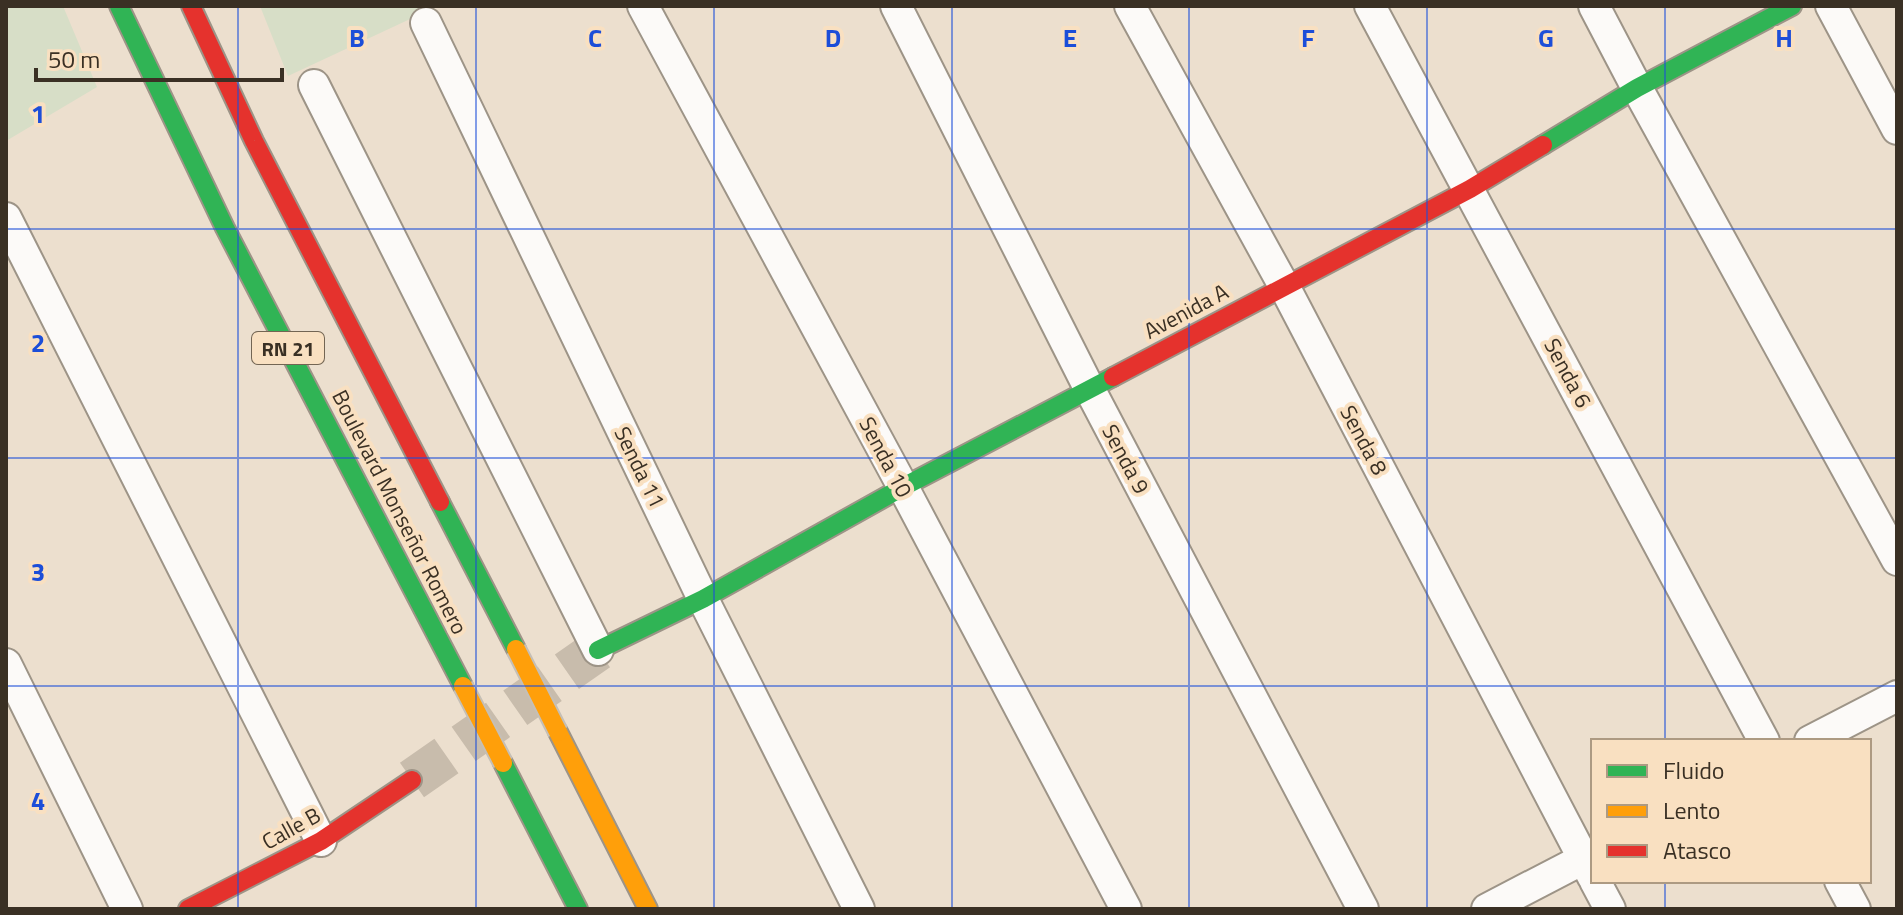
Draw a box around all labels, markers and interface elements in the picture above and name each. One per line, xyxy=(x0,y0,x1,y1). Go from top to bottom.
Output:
text: B xyxy=(349,18,365,57)
text: C xyxy=(588,18,602,57)
text: D xyxy=(825,18,841,57)
text: E xyxy=(1063,18,1077,57)
text: F xyxy=(1301,18,1315,57)
text: G xyxy=(1538,18,1554,57)
text: H xyxy=(1775,18,1793,57)
scale bar xyxy=(36,32,282,82)
text: 50 m xyxy=(48,41,100,77)
text: 1 xyxy=(31,94,45,133)
street label: Avenida A xyxy=(1138,275,1234,347)
text: 2 xyxy=(31,323,45,362)
road number: RN 21 xyxy=(252,332,324,364)
street label: Senda 6 xyxy=(1535,332,1601,414)
street label: Boulevard Monseñor Romero xyxy=(323,384,477,640)
street label: Senda 8 xyxy=(1331,399,1397,481)
street label: Senda 10 xyxy=(851,411,921,503)
street label: Senda 9 xyxy=(1093,418,1159,500)
street label: Senda 11 xyxy=(606,420,674,514)
text: 3 xyxy=(31,552,45,591)
legend xyxy=(1591,739,1871,883)
text: Fluido xyxy=(1663,752,1725,788)
text: 4 xyxy=(31,781,45,820)
text: Lento xyxy=(1663,792,1720,828)
street label: Calle B xyxy=(255,798,327,858)
text: Atasco xyxy=(1663,832,1732,868)

